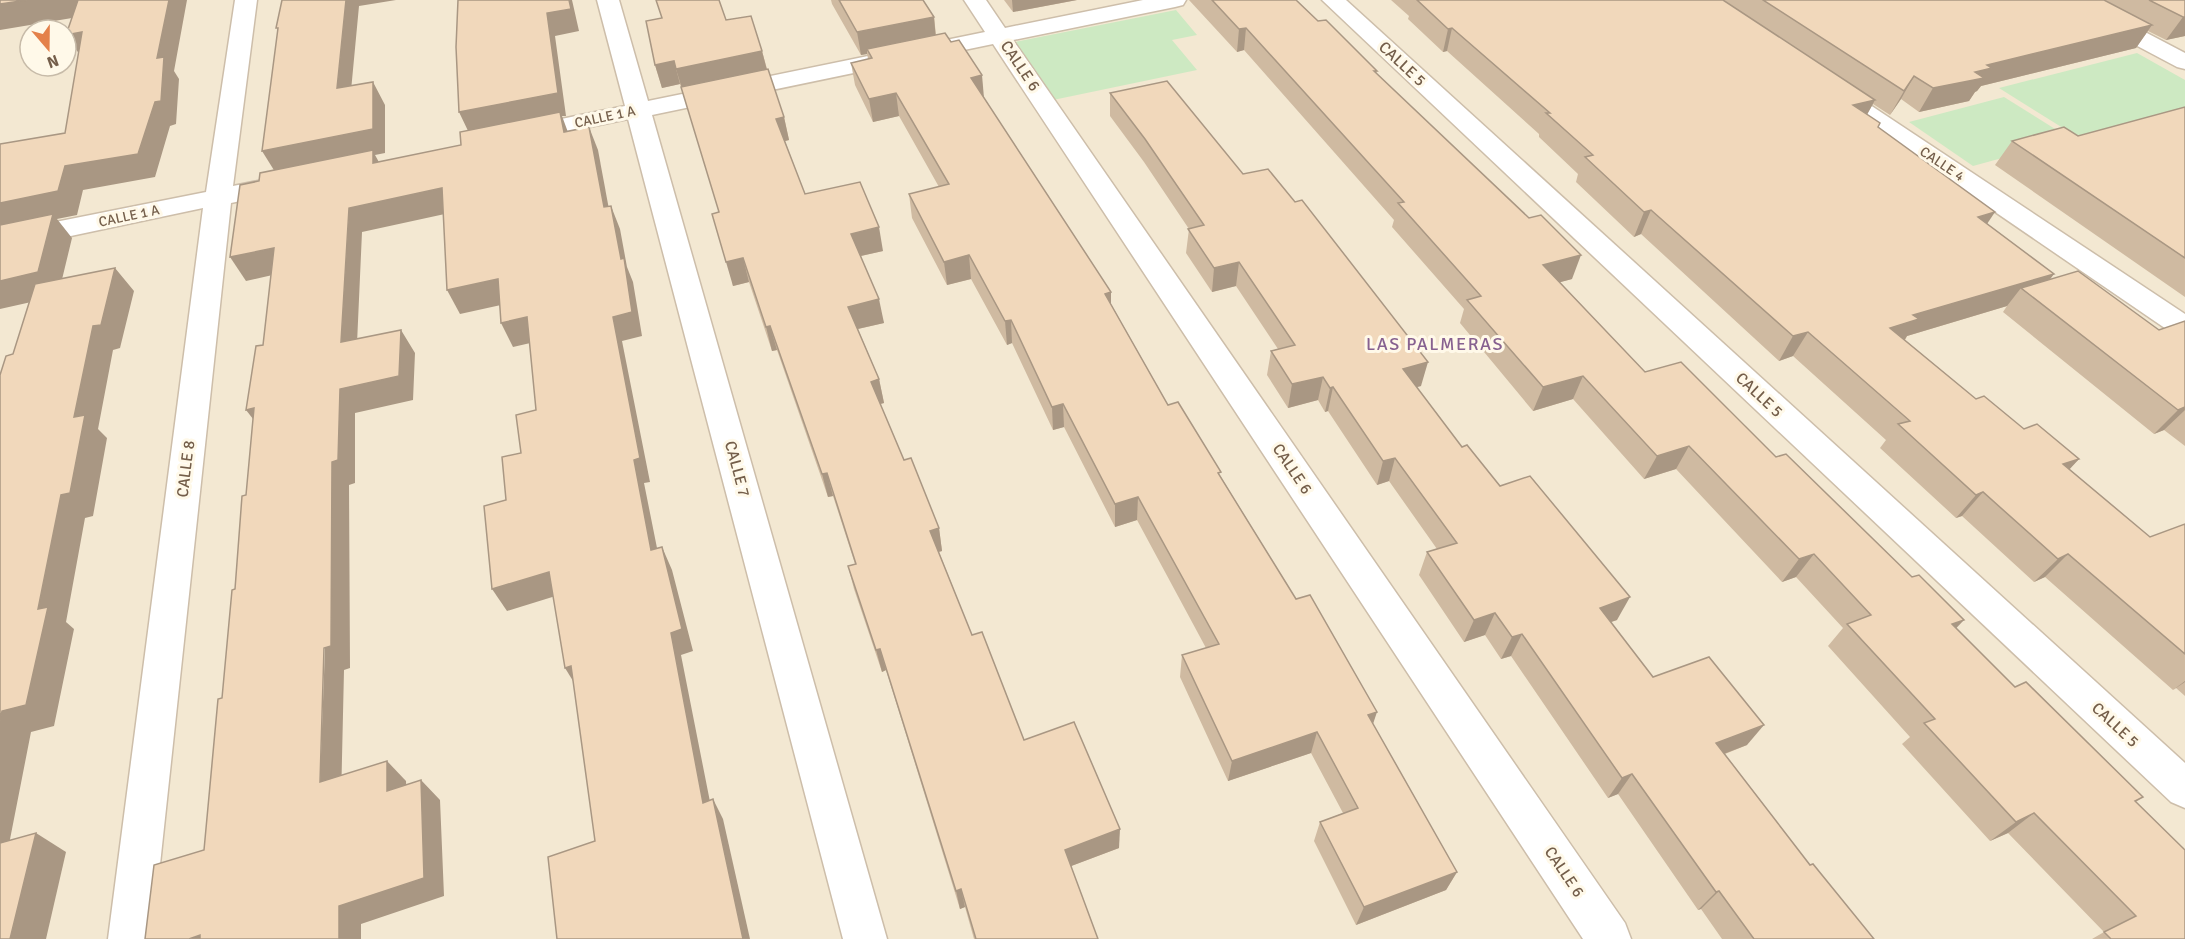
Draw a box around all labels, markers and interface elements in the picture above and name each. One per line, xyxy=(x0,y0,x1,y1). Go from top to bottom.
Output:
north arrow xyxy=(18,18,78,78)
street label: CALLE 6 xyxy=(996,37,1044,95)
street label: CALLE 5 xyxy=(1374,37,1430,91)
text: N xyxy=(44,50,61,72)
street label: CALLE 1 A xyxy=(573,102,637,132)
street label: CALLE 4 xyxy=(1917,143,1968,185)
street label: CALLE 1 A xyxy=(97,201,161,231)
district label: LAS PALMERAS xyxy=(1366,333,1504,355)
street label: CALLE 5 xyxy=(1731,368,1787,422)
street label: CALLE 8 xyxy=(173,439,199,499)
street label: CALLE 7 xyxy=(720,439,754,499)
street label: CALLE 6 xyxy=(1268,440,1316,498)
street label: CALLE 5 xyxy=(2087,698,2143,752)
street label: CALLE 6 xyxy=(1540,843,1588,901)

